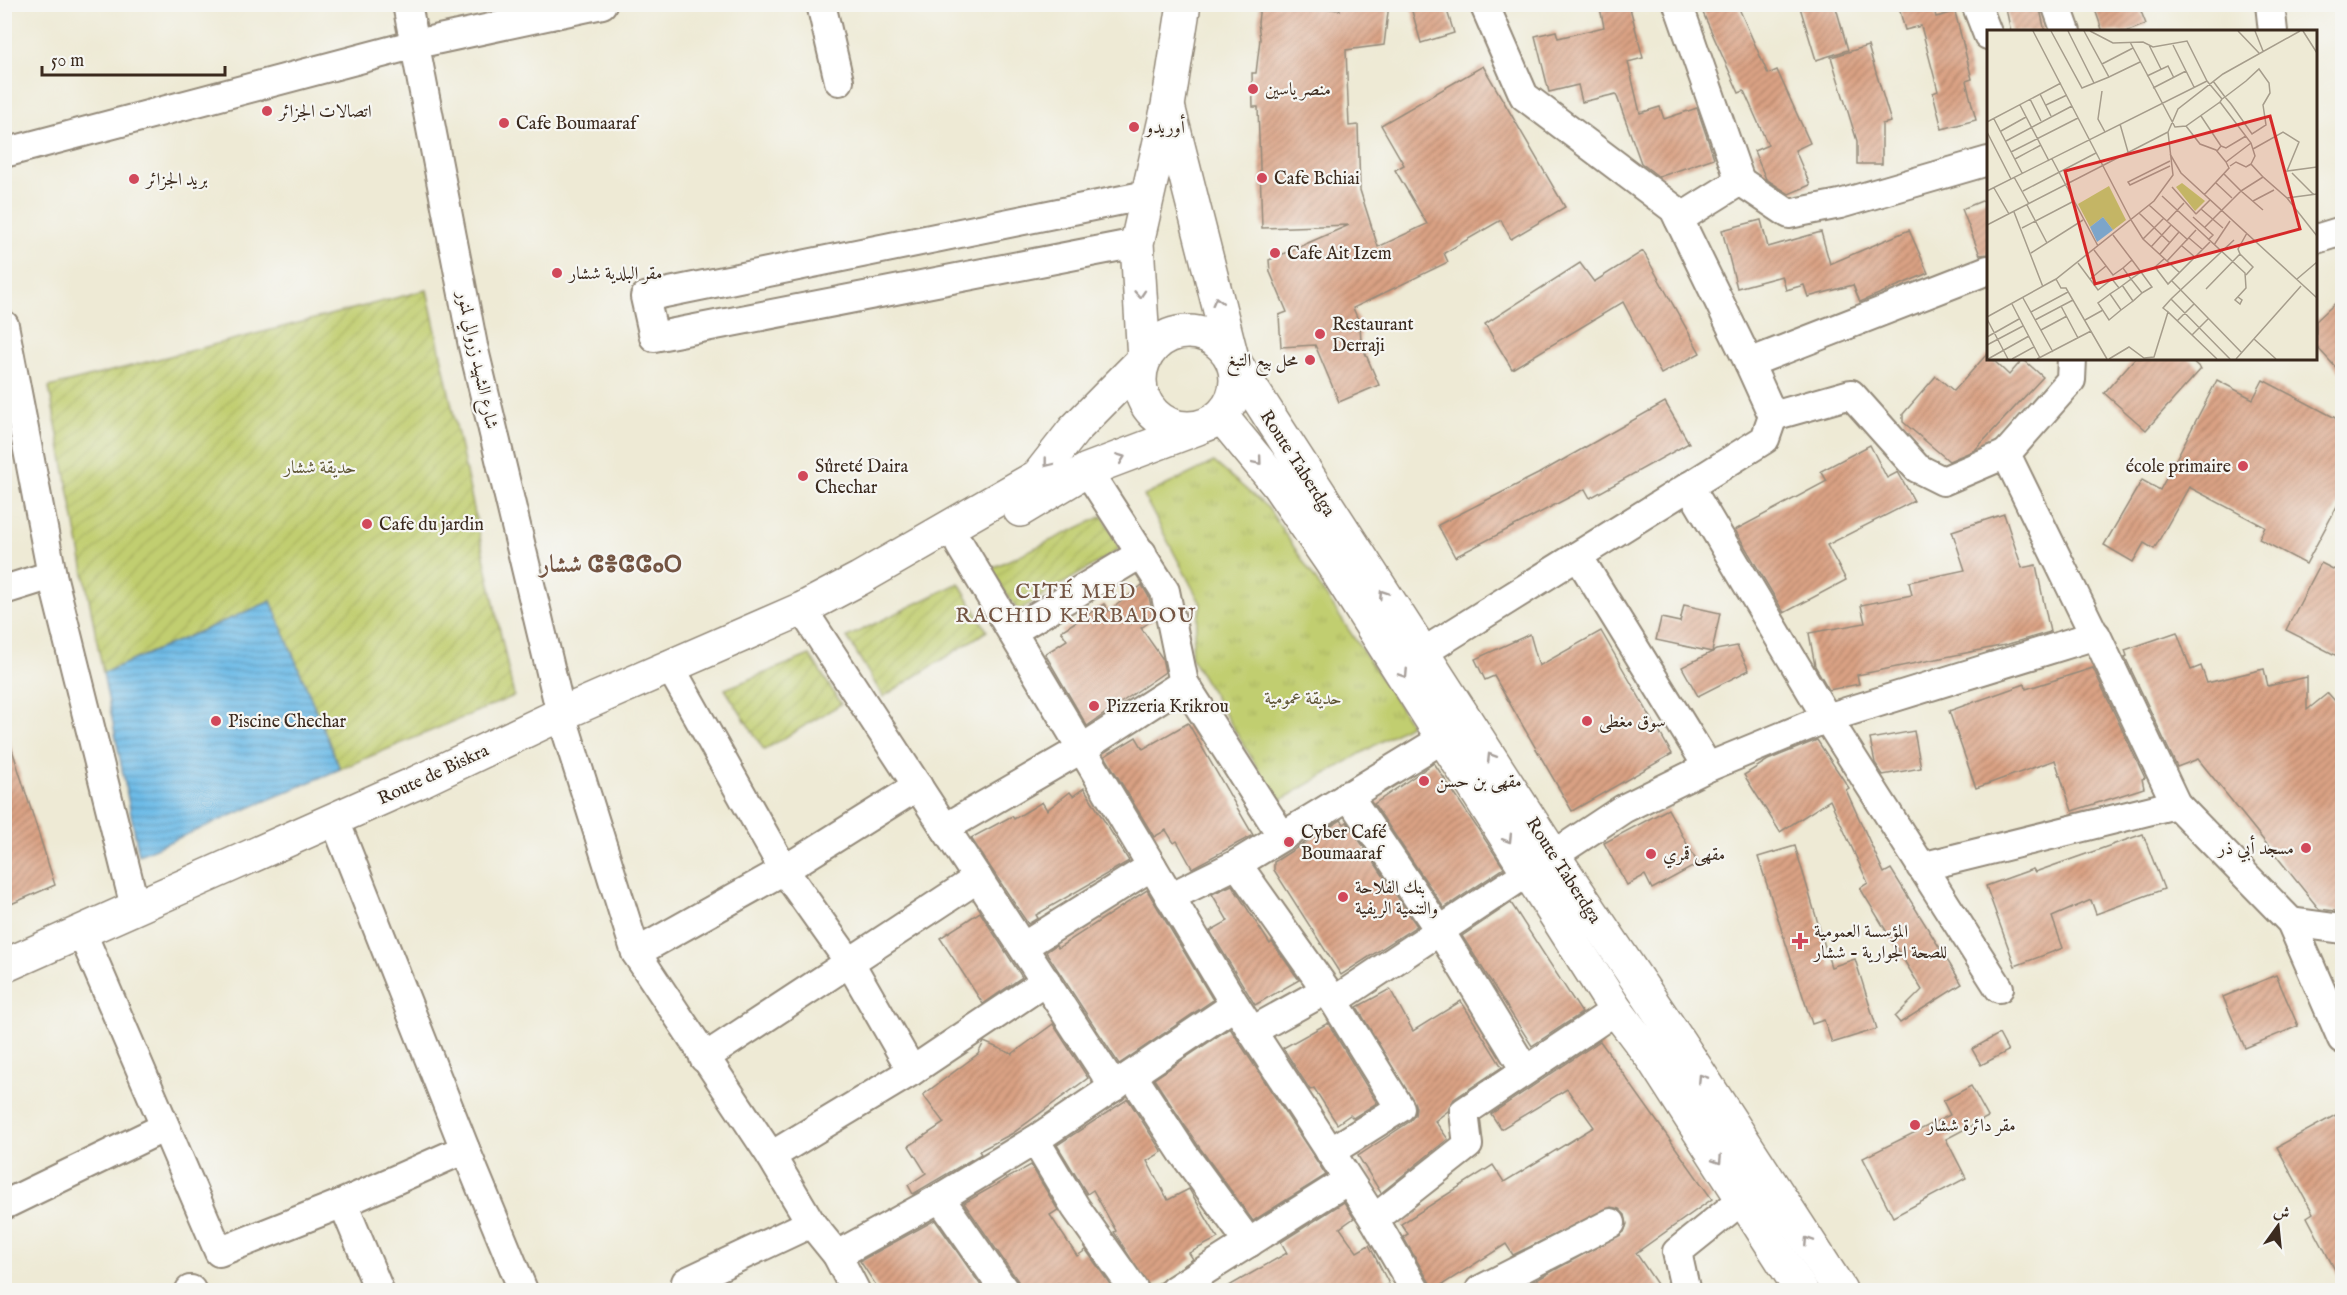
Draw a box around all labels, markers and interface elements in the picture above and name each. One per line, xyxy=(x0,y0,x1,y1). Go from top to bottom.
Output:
inset map xyxy=(1987,30,2317,360)
scale bar xyxy=(42,39,225,77)
text: 50 m xyxy=(51,50,84,73)
place label: منصر ياسين xyxy=(1265,79,1331,102)
marker: منصر ياسين xyxy=(1246,82,1260,96)
place label: اتصالات الجزائر xyxy=(277,101,372,124)
marker: اتصالات الجزائر xyxy=(260,104,274,118)
place label: Cafe Boumaaraf xyxy=(516,113,640,136)
place label: أوريدو xyxy=(1144,114,1186,140)
marker: Cafe Boumaaraf xyxy=(497,116,511,130)
marker: أوريدو xyxy=(1127,120,1141,134)
place label: Cafe Bchiai xyxy=(1274,168,1360,191)
place label: بريد الجزائر xyxy=(144,169,208,192)
marker: Cafe Bchiai xyxy=(1255,171,1269,185)
marker: بريد الجزائر xyxy=(127,172,141,186)
place label: Cafe Ait Izem xyxy=(1287,243,1392,266)
marker: Cafe Ait Izem xyxy=(1268,246,1282,260)
place label: مقر البلدية ششار xyxy=(567,263,662,286)
marker: مقر البلدية ششار xyxy=(550,266,564,280)
street label: شارع الشهيد زروالي لمنور xyxy=(448,287,502,432)
one-way arrow xyxy=(1133,290,1146,299)
one-way arrow xyxy=(1212,297,1225,307)
place label: Restaurant Derraji xyxy=(1332,314,1414,358)
marker: Restaurant Derraji xyxy=(1313,327,1327,341)
place label: محل بيع التبغ xyxy=(1227,350,1298,376)
marker: محل بيع التبغ xyxy=(1303,353,1317,367)
street label: Route Taberdga xyxy=(1254,406,1340,521)
one-way arrow xyxy=(1115,452,1125,465)
one-way arrow xyxy=(1251,454,1262,465)
place label: Sûreté Daira Chechar xyxy=(815,456,908,500)
place label: école primaire xyxy=(2126,456,2231,479)
park label: حديقة ششار xyxy=(282,457,356,480)
one-way arrow xyxy=(1044,457,1055,468)
marker: école primaire xyxy=(2236,459,2250,473)
marker: Sûreté Daira Chechar xyxy=(796,469,810,483)
place label: Cafe du jardin xyxy=(379,514,484,537)
marker: Cafe du jardin xyxy=(360,517,374,531)
district label: ششار ⵛⴻⵛⵛⴰⵔ xyxy=(537,550,682,581)
district label: CITÉ MED RACHID KERBADOU xyxy=(955,578,1197,630)
one-way arrow xyxy=(1379,590,1390,601)
one-way arrow xyxy=(1396,668,1408,678)
park label: حديقة عمومية xyxy=(1264,688,1342,711)
place label: Pizzeria Krikrou xyxy=(1106,696,1229,719)
marker: Pizzeria Krikrou xyxy=(1087,699,1101,713)
place label: Piscine Chechar xyxy=(228,711,347,734)
place label: سوق مغطى xyxy=(1599,711,1666,734)
marker: Piscine Chechar xyxy=(209,714,223,728)
marker: سوق مغطى xyxy=(1580,714,1594,728)
street label: Route de Biskra xyxy=(374,740,493,811)
one-way arrow xyxy=(1486,753,1498,763)
place label: مقهى بن حسن xyxy=(1436,771,1522,794)
marker: مقهى بن حسن xyxy=(1417,774,1431,788)
street label: Route Taberdga xyxy=(1520,813,1606,928)
place label: Cyber Café Boumaaraf xyxy=(1301,822,1387,866)
one-way arrow xyxy=(1500,833,1512,843)
marker: Cyber Café Boumaaraf xyxy=(1282,835,1296,849)
place label: مسجد أبي ذر xyxy=(2216,835,2294,863)
marker: مسجد أبي ذر xyxy=(2299,841,2313,855)
place label: مقهى قمري xyxy=(1663,844,1725,869)
marker: مقهى قمري xyxy=(1644,847,1658,861)
place label: بنك الفلاحة والتنمية الريفية xyxy=(1355,877,1438,921)
marker: بنك الفلاحة والتنمية الريفية xyxy=(1336,890,1350,904)
place label: المؤسسة العمومية للصحة الجوارية - ششار xyxy=(1812,921,1947,965)
marker: المؤسسة العمومية للصحة الجوارية - ششار xyxy=(1791,932,1809,950)
one-way arrow xyxy=(1698,1073,1709,1084)
place label: مقر دائرة ششار xyxy=(1925,1115,2016,1138)
marker: مقر دائرة ششار xyxy=(1908,1118,1922,1132)
one-way arrow xyxy=(1711,1153,1722,1164)
north arrow xyxy=(2248,1196,2308,1256)
text: ش xyxy=(2271,1202,2292,1225)
one-way arrow xyxy=(1804,1237,1815,1248)

